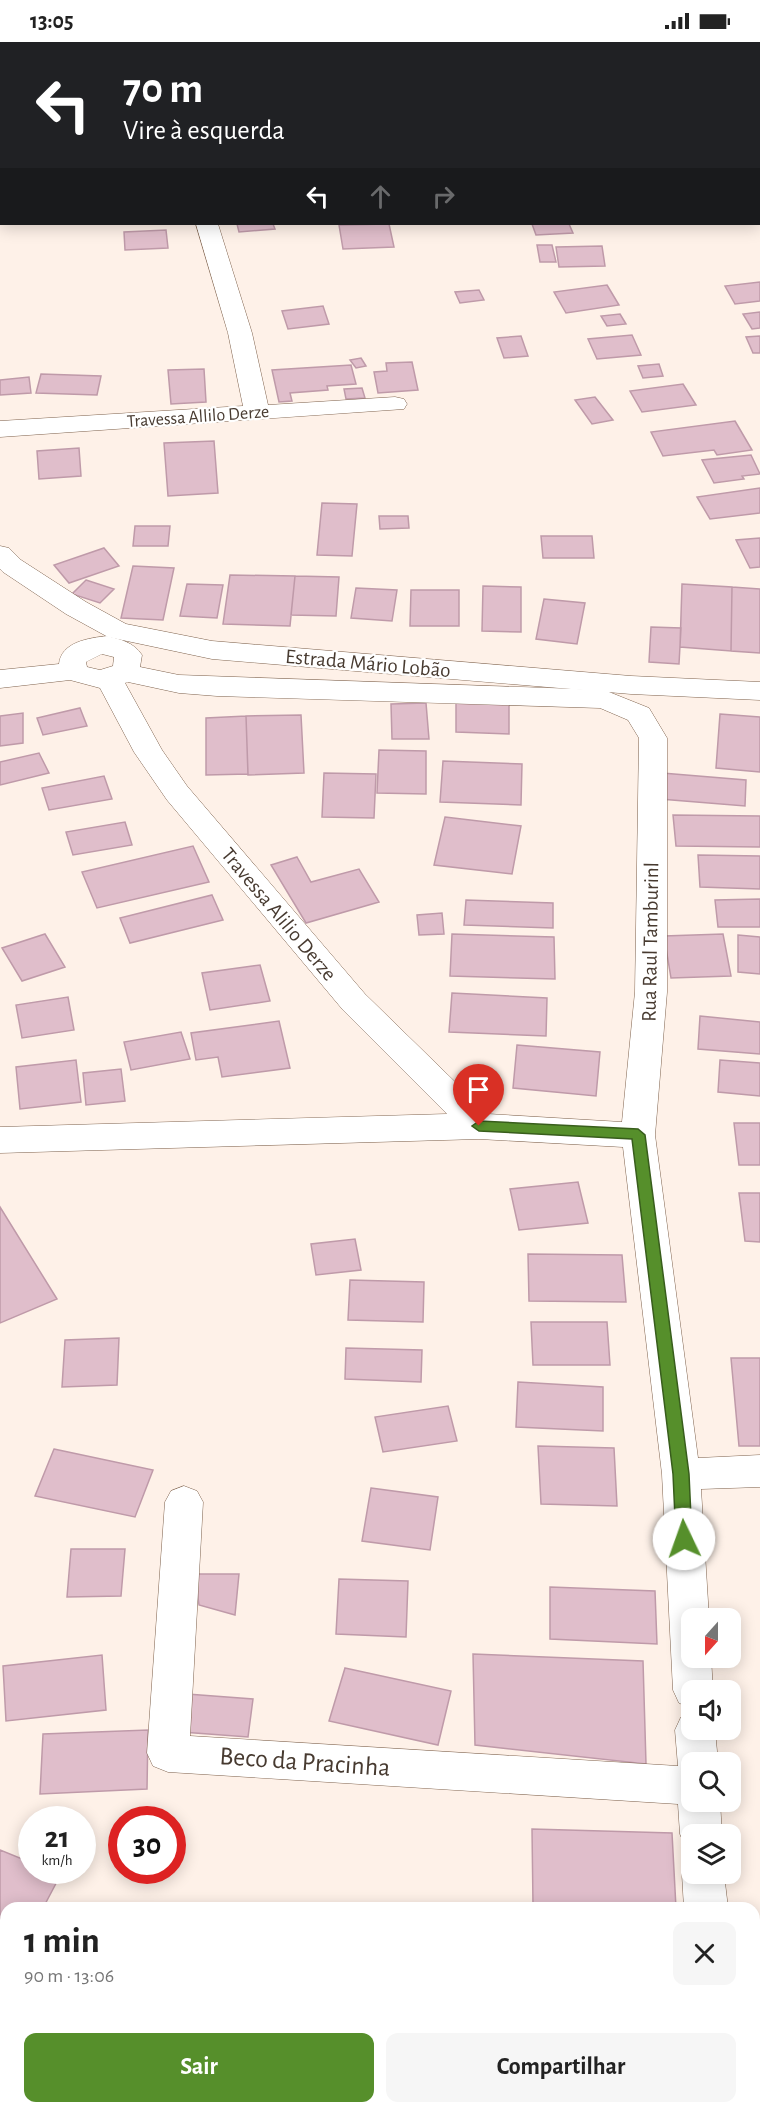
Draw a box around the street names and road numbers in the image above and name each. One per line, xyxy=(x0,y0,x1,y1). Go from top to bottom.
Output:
street label: Travessa Allilo Derze xyxy=(126,403,270,431)
street label: Estrada Mário Lobão xyxy=(284,646,452,681)
street label: Travessa Alilio Derze xyxy=(217,844,340,985)
street label: Rua Raul Tamburinl xyxy=(639,862,662,1022)
street label: Beco da Pracinha xyxy=(219,1743,391,1781)

